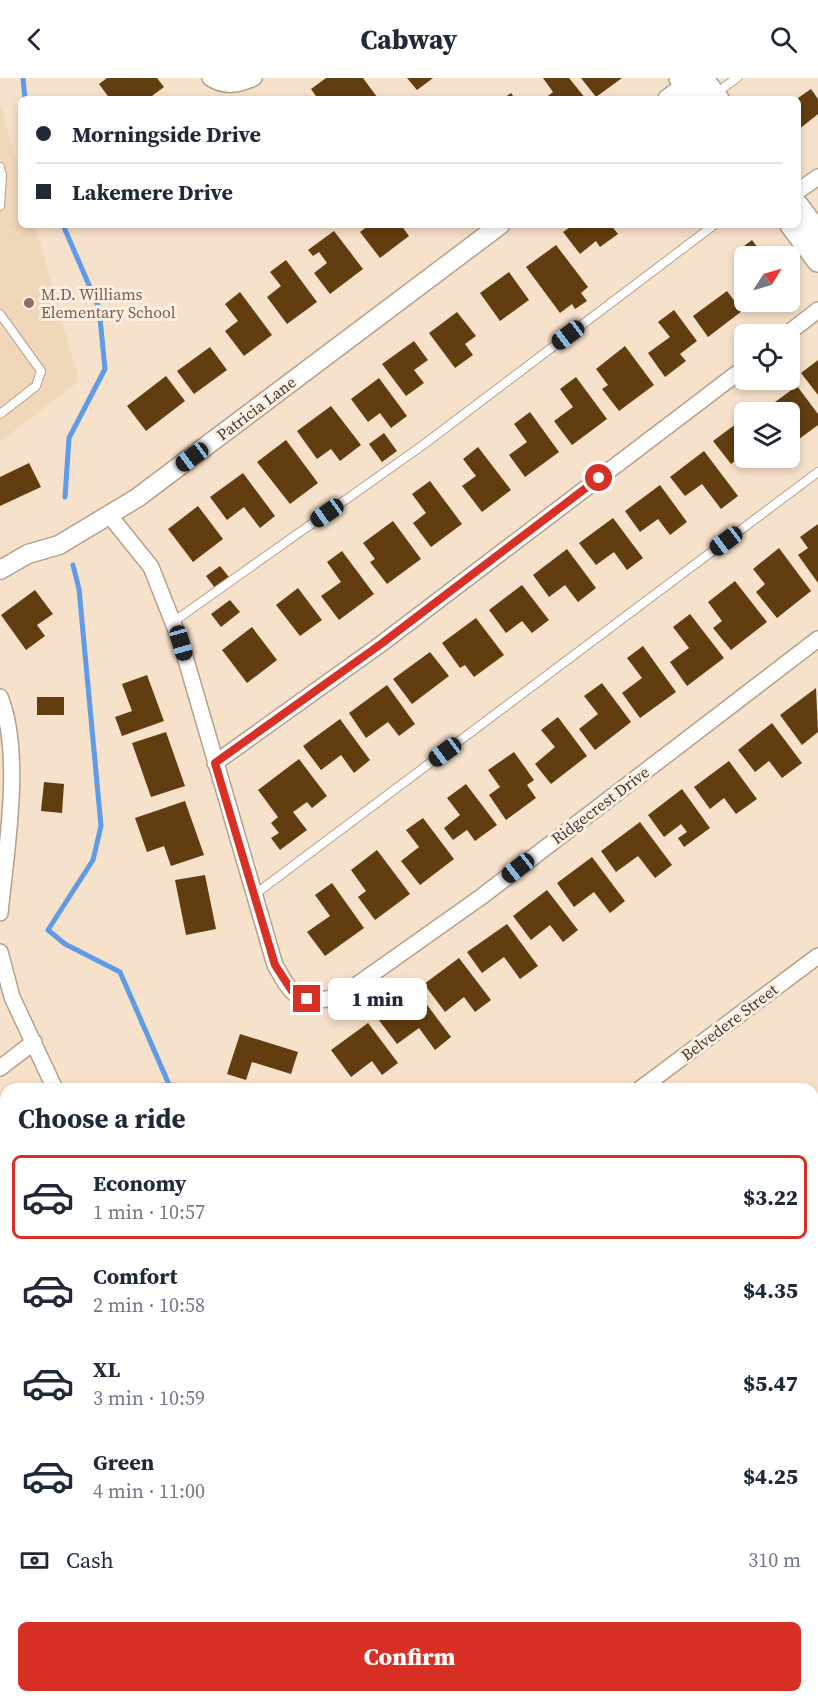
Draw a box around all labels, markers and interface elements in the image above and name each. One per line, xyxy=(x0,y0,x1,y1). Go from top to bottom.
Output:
text: Cabway xyxy=(361,21,457,58)
icon: back xyxy=(18,23,51,56)
icon: search xyxy=(767,23,800,56)
text: Morningside Drive xyxy=(72,119,261,149)
text: Lakemere Drive xyxy=(72,177,233,207)
north arrow xyxy=(734,246,800,312)
map controls xyxy=(734,246,800,468)
place label: M.D. Williams Elementary School xyxy=(41,283,176,323)
marker: M.D. Williams Elementary School xyxy=(22,296,36,310)
car xyxy=(548,317,588,353)
button: locate xyxy=(734,324,800,390)
street label: Patricia Lane xyxy=(212,371,300,445)
button: layers xyxy=(734,402,800,468)
car xyxy=(172,439,212,475)
route start xyxy=(585,464,612,491)
car xyxy=(307,495,347,531)
car xyxy=(706,523,746,559)
car xyxy=(167,623,195,663)
car xyxy=(425,734,465,770)
street label: Ridgecrest Drive xyxy=(546,761,654,849)
car xyxy=(498,850,538,886)
callout: 1 min xyxy=(328,978,427,1020)
street label: Belvedere Street xyxy=(676,978,782,1066)
route end xyxy=(293,985,320,1012)
text: 1 min xyxy=(351,985,404,1013)
text: Choose a ride xyxy=(18,1100,186,1137)
text: Economy xyxy=(93,1168,187,1198)
icon: car xyxy=(21,1170,75,1224)
text: $3.22 xyxy=(743,1182,798,1212)
text: 1 min · 10:57 xyxy=(93,1198,205,1226)
text: Comfort xyxy=(93,1261,177,1291)
icon: car xyxy=(21,1263,75,1317)
text: $4.35 xyxy=(743,1275,798,1305)
text: 2 min · 10:58 xyxy=(93,1291,205,1319)
text: XL xyxy=(93,1354,120,1384)
icon: car xyxy=(21,1356,75,1410)
text: $5.47 xyxy=(743,1368,798,1398)
text: 3 min · 10:59 xyxy=(93,1384,205,1412)
text: Green xyxy=(93,1447,154,1477)
icon: car xyxy=(21,1449,75,1503)
text: $4.25 xyxy=(743,1461,798,1491)
text: 4 min · 11:00 xyxy=(93,1477,205,1505)
icon: cash xyxy=(18,1544,51,1577)
text: Cash xyxy=(66,1545,114,1575)
text: 310 m xyxy=(748,1546,801,1574)
button: Confirm xyxy=(18,1622,801,1691)

